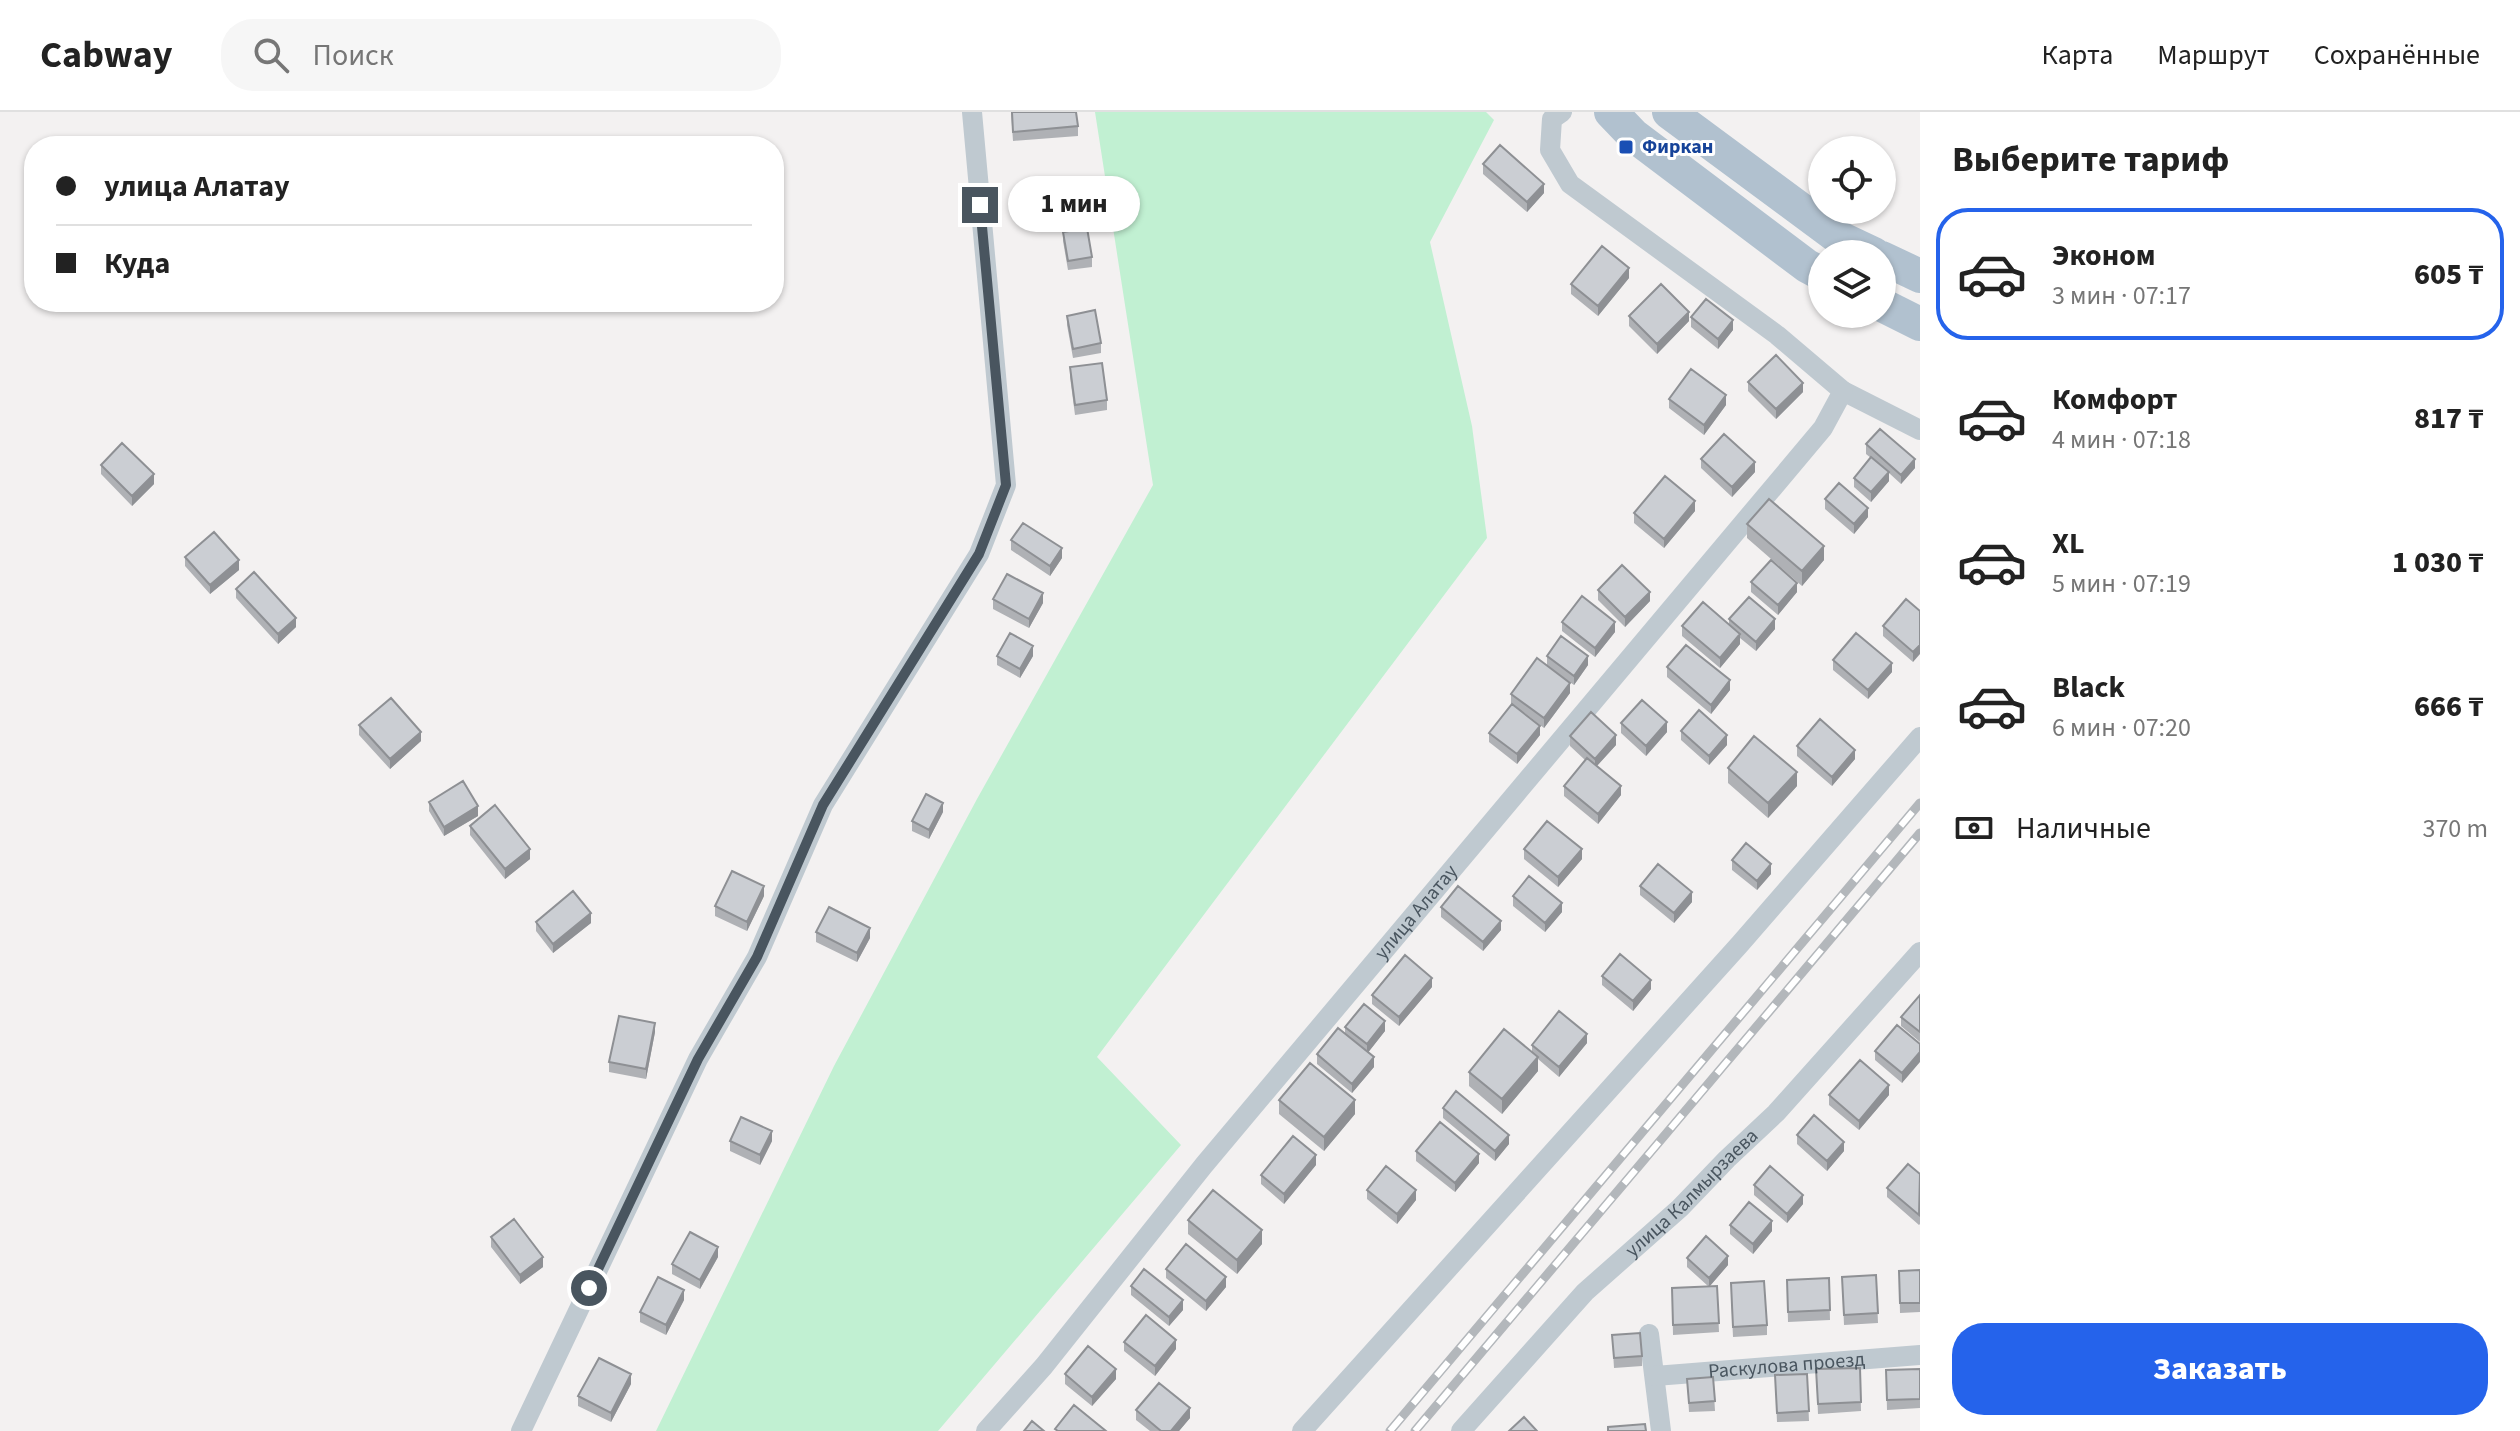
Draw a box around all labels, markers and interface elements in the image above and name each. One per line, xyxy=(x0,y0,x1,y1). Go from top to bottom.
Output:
search box xyxy=(221,19,781,91)
text: Cabway xyxy=(40,28,173,82)
icon: search xyxy=(249,33,293,77)
text: Поиск xyxy=(313,34,394,77)
text: Карта xyxy=(2042,35,2113,75)
text: Маршрут xyxy=(2157,35,2270,75)
text: Сохранённые xyxy=(2314,35,2480,75)
place label: Фиркан xyxy=(1642,133,1713,161)
text: Выберите тариф xyxy=(1952,134,2229,185)
map controls xyxy=(1808,136,1896,328)
button: locate xyxy=(1808,136,1896,224)
marker: Фиркан xyxy=(1617,138,1635,156)
text: улица Алатау xyxy=(104,165,290,208)
callout: 1 мин xyxy=(1008,177,1140,233)
text: 1 мин xyxy=(1041,185,1107,222)
route end xyxy=(962,187,998,223)
text: Эконом xyxy=(2052,234,2156,277)
icon: car xyxy=(1956,238,2028,310)
button: layers xyxy=(1808,240,1896,328)
text: Куда xyxy=(104,242,170,285)
text: 605 ₸ xyxy=(2414,253,2484,296)
text: 3 мин · 07:17 xyxy=(2052,277,2191,314)
text: Комфорт xyxy=(2052,378,2178,421)
icon: car xyxy=(1956,382,2028,454)
text: 817 ₸ xyxy=(2414,397,2484,440)
text: 4 мин · 07:18 xyxy=(2052,421,2191,458)
text: XL xyxy=(2052,522,2085,565)
icon: car xyxy=(1956,526,2028,598)
text: 1 030 ₸ xyxy=(2392,541,2484,584)
text: 5 мин · 07:19 xyxy=(2052,565,2191,602)
text: Black xyxy=(2052,666,2125,709)
icon: car xyxy=(1956,670,2028,742)
text: 666 ₸ xyxy=(2414,685,2484,728)
text: 6 мин · 07:20 xyxy=(2052,709,2191,746)
icon: cash xyxy=(1952,806,1996,850)
text: Наличные xyxy=(2016,807,2151,850)
text: 370 m xyxy=(2422,810,2488,847)
street label: улица Алатау xyxy=(1368,858,1465,966)
street label: улица Калмырзаева xyxy=(1619,1122,1765,1264)
route start xyxy=(571,1270,607,1306)
button: Заказать xyxy=(1952,1323,2488,1415)
street label: Раскулова проезд xyxy=(1707,1345,1866,1386)

